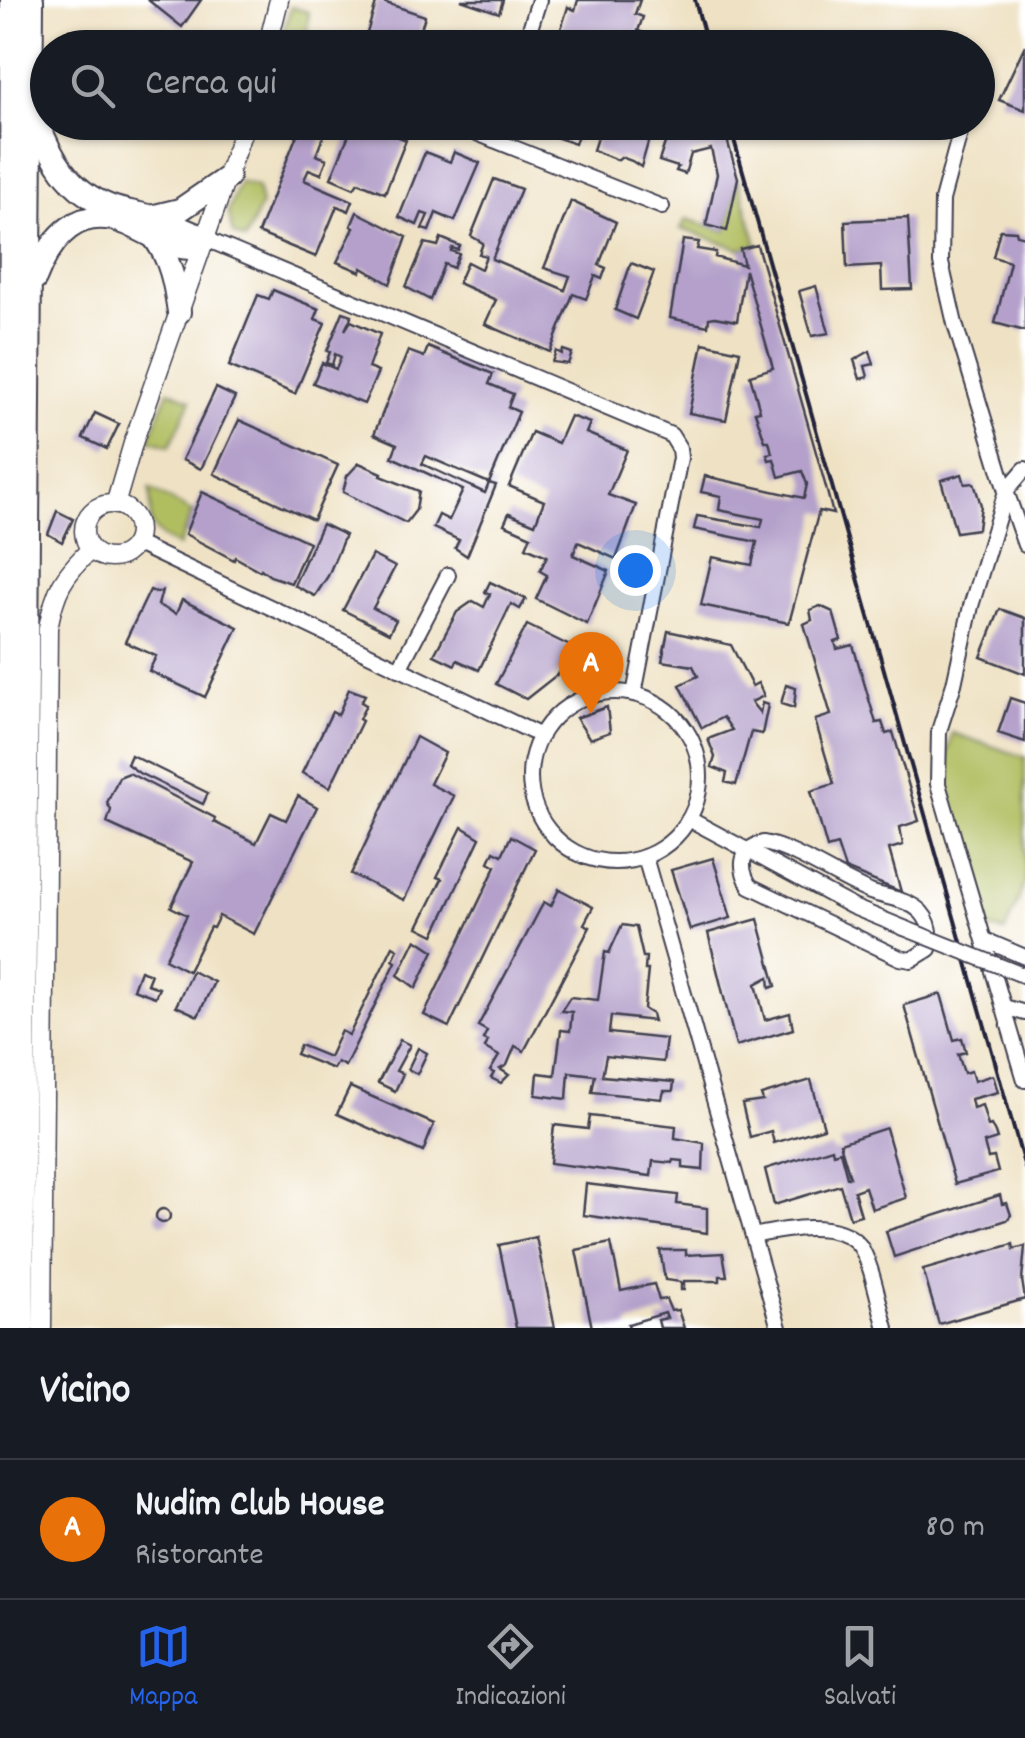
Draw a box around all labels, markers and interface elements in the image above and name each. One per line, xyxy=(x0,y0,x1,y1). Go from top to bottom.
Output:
search box xyxy=(30,30,995,140)
icon: search xyxy=(65,58,120,113)
text: Cerca qui xyxy=(145,58,277,113)
your location xyxy=(610,545,661,596)
pin: A xyxy=(558,632,624,714)
text: Vicino xyxy=(40,1363,131,1423)
text: Nudim Club House xyxy=(135,1479,385,1534)
text: A xyxy=(64,1506,81,1552)
text: 80 m xyxy=(925,1506,985,1552)
text: Ristorante xyxy=(135,1534,264,1580)
tab: Mappa xyxy=(129,1619,197,1719)
tab: Indicazioni xyxy=(455,1619,566,1719)
tab: Salvati xyxy=(824,1619,896,1719)

